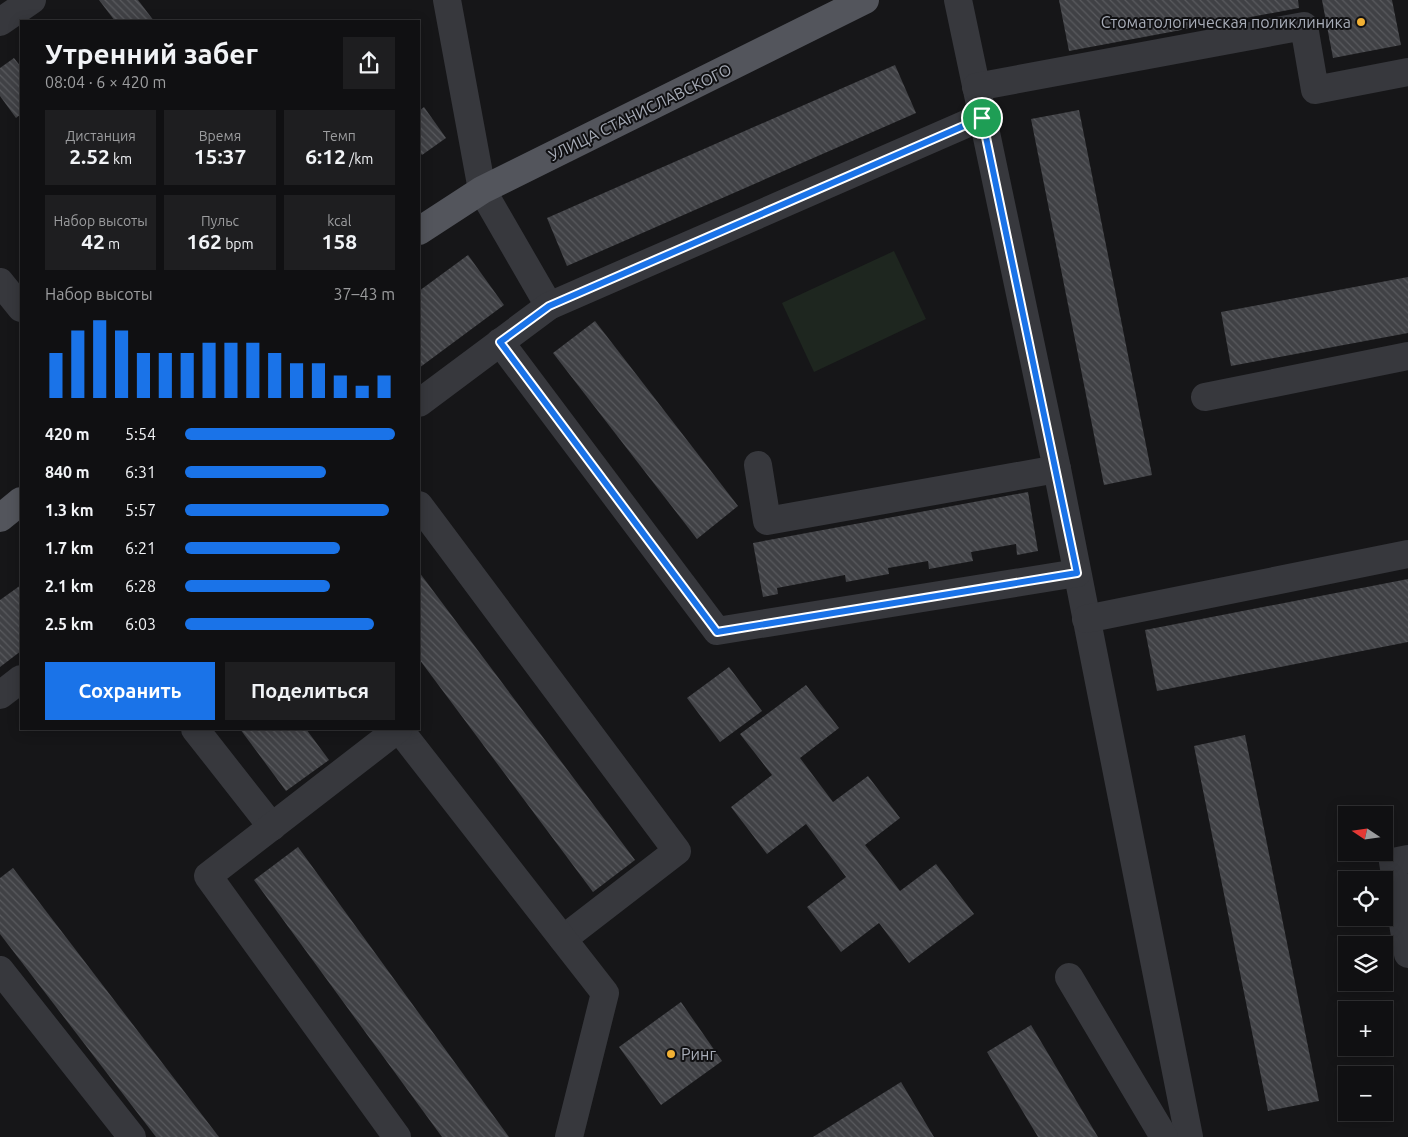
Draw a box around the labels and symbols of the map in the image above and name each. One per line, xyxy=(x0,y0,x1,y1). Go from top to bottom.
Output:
place label: Стоматологическая поликлиника xyxy=(1101,13,1351,31)
marker: Стоматологическая поликлиника xyxy=(1355,16,1367,28)
street label: УЛИЦА СТАНИСЛАВСКОГО xyxy=(546,60,734,164)
pin xyxy=(961,97,1003,139)
north arrow xyxy=(1338,806,1392,861)
place label: Ринг xyxy=(681,1045,716,1063)
marker: Ринг xyxy=(665,1048,677,1060)

